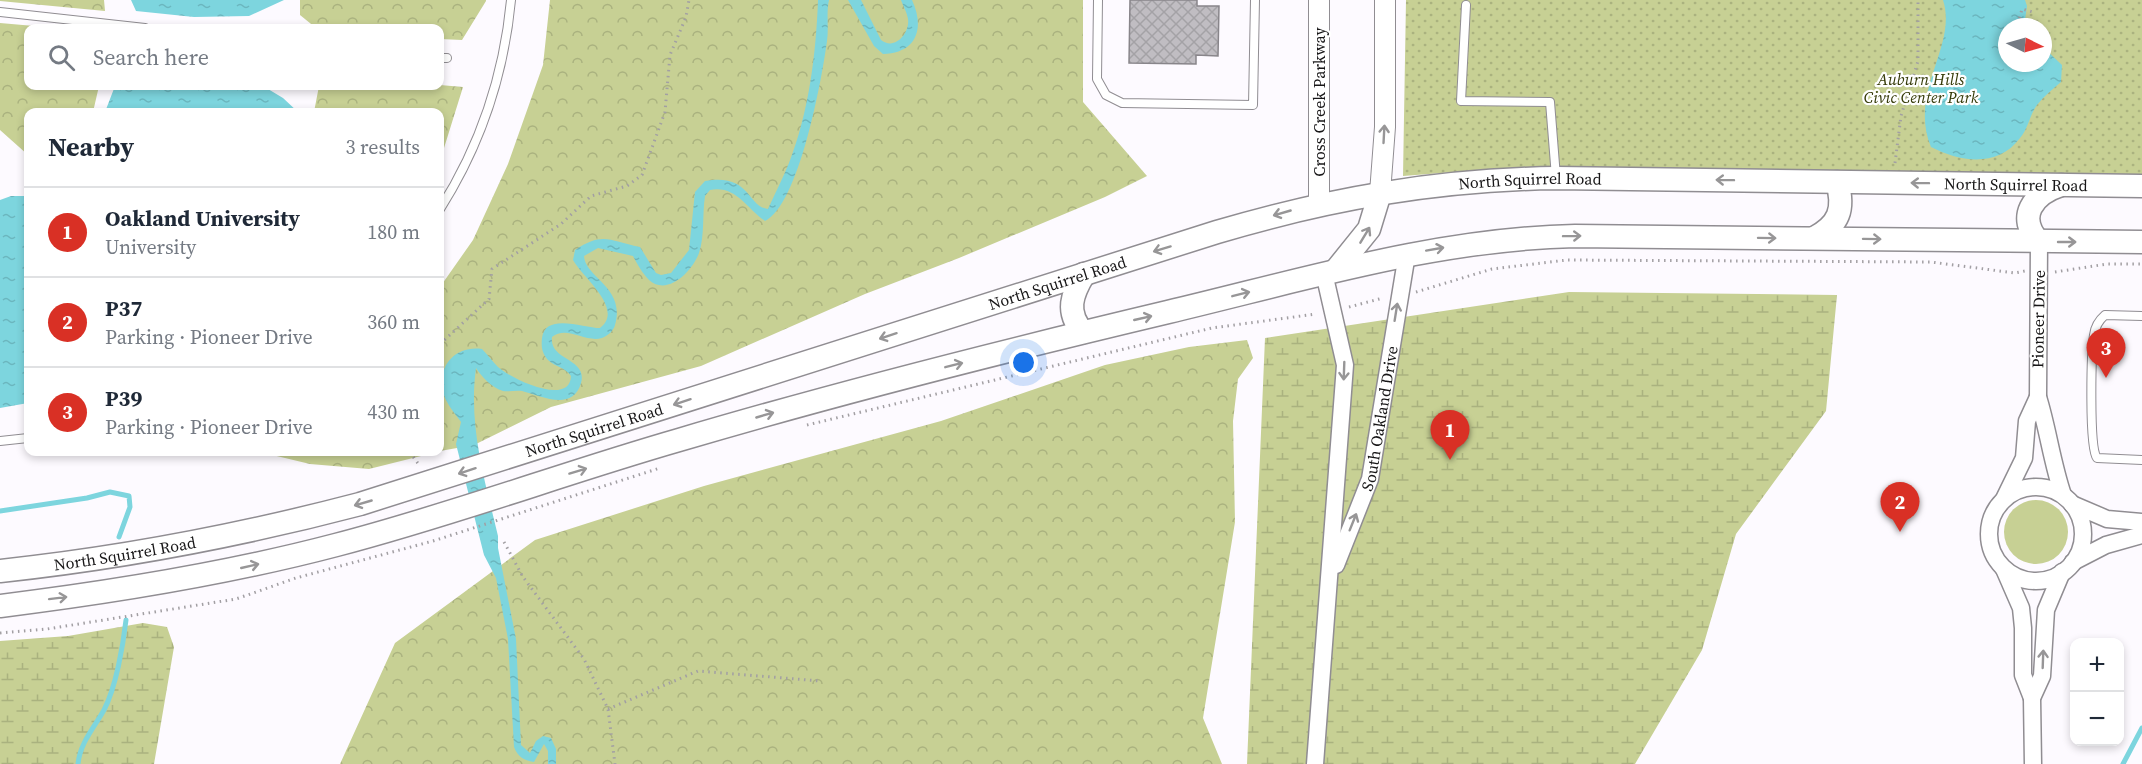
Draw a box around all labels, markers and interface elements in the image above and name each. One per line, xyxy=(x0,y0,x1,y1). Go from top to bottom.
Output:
north arrow xyxy=(1998,18,2052,72)
search box xyxy=(24,24,444,90)
street label: Cross Creek Parkway xyxy=(1308,26,1330,177)
icon: search xyxy=(45,41,78,74)
text: Search here xyxy=(93,42,209,72)
park label: Auburn Hills Civic Center Park xyxy=(1864,68,1979,108)
one-way arrow xyxy=(1379,125,1390,145)
text: Nearby xyxy=(48,129,134,165)
text: 3 results xyxy=(345,133,420,161)
street label: North Squirrel Road xyxy=(1457,167,1602,194)
street label: North Squirrel Road xyxy=(1944,172,2088,196)
one-way arrow xyxy=(1716,174,1736,186)
one-way arrow xyxy=(1911,177,1931,189)
text: Oakland University xyxy=(105,203,300,233)
one-way arrow xyxy=(1273,208,1292,219)
text: 1 xyxy=(62,218,73,246)
text: 180 m xyxy=(367,218,420,246)
one-way arrow xyxy=(1359,227,1371,244)
one-way arrow xyxy=(1562,230,1582,242)
one-way arrow xyxy=(1757,232,1777,244)
text: University xyxy=(105,233,196,261)
one-way arrow xyxy=(1861,233,1881,245)
one-way arrow xyxy=(2056,236,2076,248)
one-way arrow xyxy=(1424,243,1444,254)
one-way arrow xyxy=(1153,245,1172,256)
street label: North Squirrel Road xyxy=(986,251,1129,315)
street label: Pioneer Drive xyxy=(2026,270,2050,368)
one-way arrow xyxy=(1231,288,1250,299)
text: P37 xyxy=(105,293,142,323)
one-way arrow xyxy=(1391,302,1402,322)
text: 2 xyxy=(62,308,73,336)
text: 360 m xyxy=(367,308,420,336)
one-way arrow xyxy=(1133,311,1152,323)
text: Parking · Pioneer Drive xyxy=(105,323,313,351)
pin: 3 xyxy=(2086,328,2126,378)
one-way arrow xyxy=(879,331,898,342)
street label: South Oakland Drive xyxy=(1355,344,1403,494)
your location xyxy=(1009,348,1038,377)
one-way arrow xyxy=(944,358,963,370)
one-way arrow xyxy=(1338,361,1350,381)
text: P39 xyxy=(105,383,142,413)
one-way arrow xyxy=(673,397,692,408)
text: 3 xyxy=(62,398,73,426)
text: 430 m xyxy=(367,398,420,426)
street label: North Squirrel Road xyxy=(522,398,666,462)
one-way arrow xyxy=(755,409,774,420)
pin: 1 xyxy=(1430,410,1470,460)
text: Parking · Pioneer Drive xyxy=(105,413,313,441)
one-way arrow xyxy=(569,464,588,475)
one-way arrow xyxy=(458,466,477,477)
pin: 2 xyxy=(1880,482,1920,532)
one-way arrow xyxy=(354,498,373,509)
one-way arrow xyxy=(1348,514,1359,532)
street label: North Squirrel Road xyxy=(52,531,198,576)
one-way arrow xyxy=(240,559,259,571)
one-way arrow xyxy=(48,593,67,604)
map controls xyxy=(2070,638,2124,746)
button: + xyxy=(2070,638,2124,692)
one-way arrow xyxy=(2037,650,2049,670)
button: − xyxy=(2070,692,2124,746)

